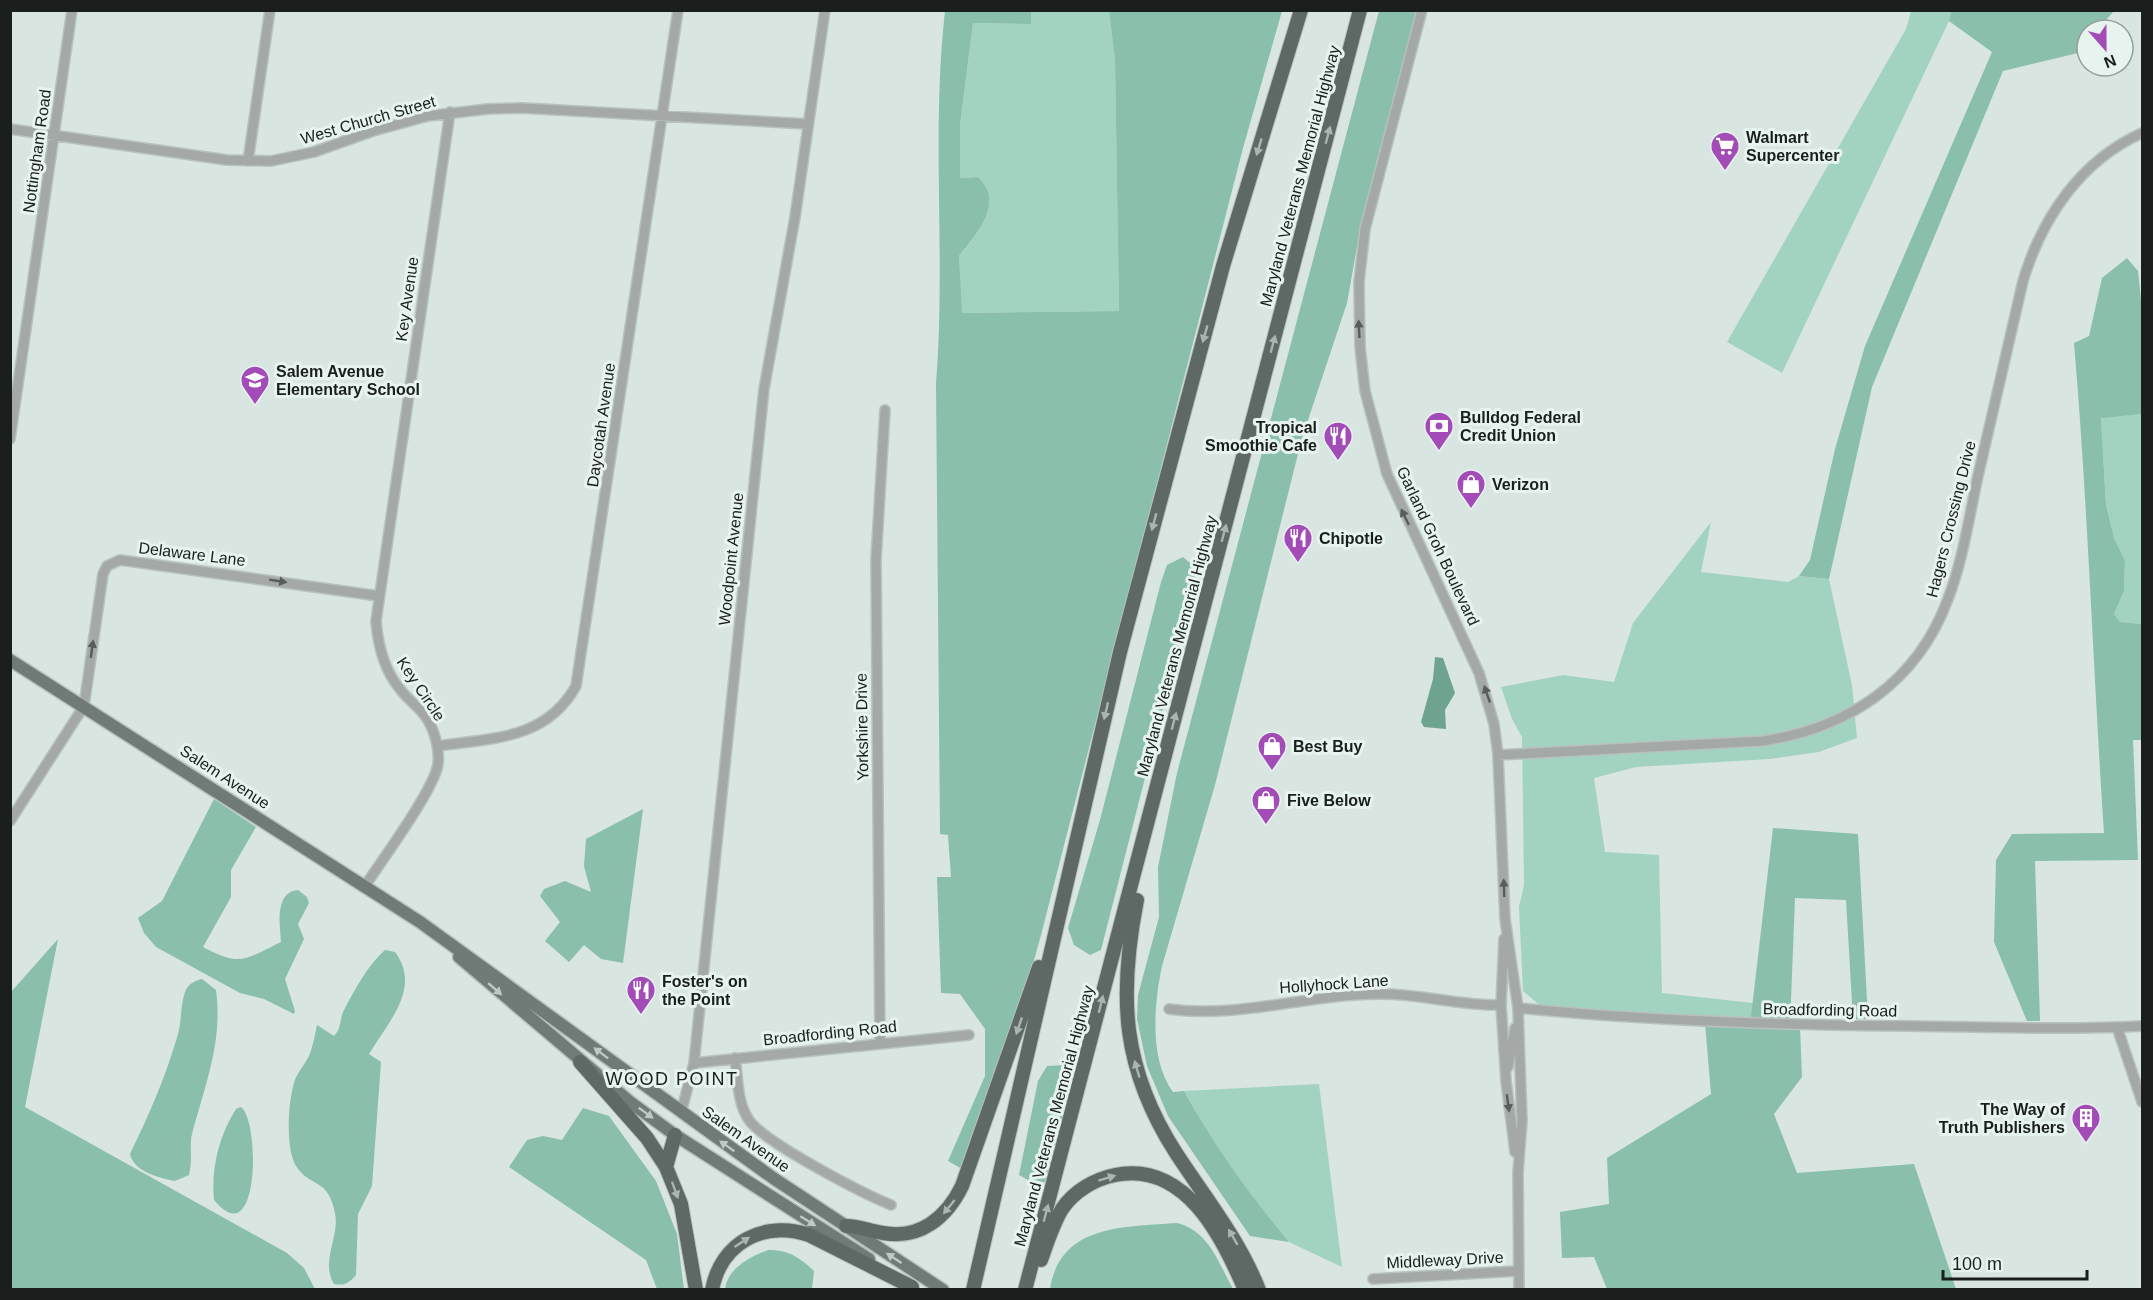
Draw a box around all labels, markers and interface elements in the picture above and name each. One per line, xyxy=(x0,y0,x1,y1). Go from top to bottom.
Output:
north arrow xyxy=(2075,18,2135,78)
street label: Maryland Veterans Memorial Highway xyxy=(1257,44,1343,308)
text: N xyxy=(2102,52,2119,72)
street label: Nottingham Road xyxy=(20,88,54,214)
street label: West Church Street xyxy=(299,92,438,147)
one-way arrow xyxy=(1323,126,1333,144)
place label: Walmart Supercenter xyxy=(1746,129,1839,164)
supermarket icon: Walmart Supercenter xyxy=(1709,130,1741,172)
one-way arrow xyxy=(1254,138,1263,156)
street label: Key Avenue xyxy=(393,256,421,342)
one-way arrow xyxy=(1354,320,1363,339)
one-way arrow xyxy=(1199,325,1209,343)
one-way arrow xyxy=(1269,335,1278,353)
street label: Daycotah Avenue xyxy=(584,362,618,488)
place label: Salem Avenue Elementary School xyxy=(276,363,420,398)
school or university icon: Salem Avenue Elementary School xyxy=(239,364,271,406)
place label: Bulldog Federal Credit Union xyxy=(1460,409,1581,444)
bank icon: Bulldog Federal Credit Union xyxy=(1423,410,1455,452)
place label: Tropical Smoothie Cafe xyxy=(1205,419,1317,454)
restaurant icon: Tropical Smoothie Cafe xyxy=(1322,420,1354,462)
street label: Hagers Crossing Drive xyxy=(1923,439,1979,599)
street label: Garland Groh Boulevard xyxy=(1394,464,1482,628)
shop icon: Verizon xyxy=(1455,468,1487,510)
place label: Verizon xyxy=(1492,476,1549,493)
street label: Woodpoint Avenue xyxy=(716,492,746,626)
one-way arrow xyxy=(1400,509,1410,526)
one-way arrow xyxy=(1148,513,1158,531)
street label: Maryland Veterans Memorial Highway xyxy=(1134,514,1220,778)
restaurant icon: Chipotle xyxy=(1282,522,1314,564)
one-way arrow xyxy=(1219,523,1229,542)
place label: Chipotle xyxy=(1319,530,1383,547)
street label: Delaware Lane xyxy=(138,539,247,569)
one-way arrow xyxy=(269,576,288,585)
one-way arrow xyxy=(88,639,97,658)
street label: Key Circle xyxy=(394,654,448,724)
street label: Yorkshire Drive xyxy=(853,673,871,781)
one-way arrow xyxy=(1481,685,1491,703)
one-way arrow xyxy=(1101,702,1110,721)
one-way arrow xyxy=(1170,712,1180,730)
shop icon: Best Buy xyxy=(1256,730,1288,772)
place label: Best Buy xyxy=(1293,738,1362,755)
street label: Salem Avenue xyxy=(177,742,273,812)
shop icon: Five Below xyxy=(1250,784,1282,826)
place label: Five Below xyxy=(1287,792,1371,809)
one-way arrow xyxy=(1499,878,1509,897)
street label: Hollyhock Lane xyxy=(1279,972,1389,996)
place label: Foster's on the Point xyxy=(662,973,748,1008)
restaurant icon: Foster's on the Point xyxy=(625,974,657,1016)
one-way arrow xyxy=(487,982,502,995)
street label: Maryland Veterans Memorial Highway xyxy=(1011,984,1097,1248)
one-way arrow xyxy=(1097,995,1107,1013)
street label: Broadfording Road xyxy=(1763,1000,1897,1020)
one-way arrow xyxy=(1014,1017,1024,1035)
street label: Broadfording Road xyxy=(762,1018,898,1048)
one-way arrow xyxy=(593,1048,608,1060)
one-way arrow xyxy=(1132,1060,1141,1078)
district label: WOOD POINT xyxy=(606,1069,739,1089)
one-way arrow xyxy=(1504,1093,1513,1112)
place label: The Way of Truth Publishers xyxy=(1939,1101,2066,1136)
building icon: The Way of Truth Publishers xyxy=(2070,1102,2102,1144)
street label: Salem Avenue xyxy=(699,1103,793,1176)
one-way arrow xyxy=(637,1107,653,1119)
one-way arrow xyxy=(720,1140,736,1152)
one-way arrow xyxy=(1098,1173,1116,1182)
one-way arrow xyxy=(671,1181,681,1199)
one-way arrow xyxy=(942,1199,955,1215)
one-way arrow xyxy=(1042,1204,1051,1222)
one-way arrow xyxy=(800,1215,816,1226)
one-way arrow xyxy=(1228,1229,1239,1245)
one-way arrow xyxy=(734,1237,750,1248)
scale bar xyxy=(1943,1243,2087,1281)
street label: Middleway Drive xyxy=(1386,1248,1504,1272)
one-way arrow xyxy=(887,1252,903,1264)
text: 100 m xyxy=(1952,1254,2002,1274)

